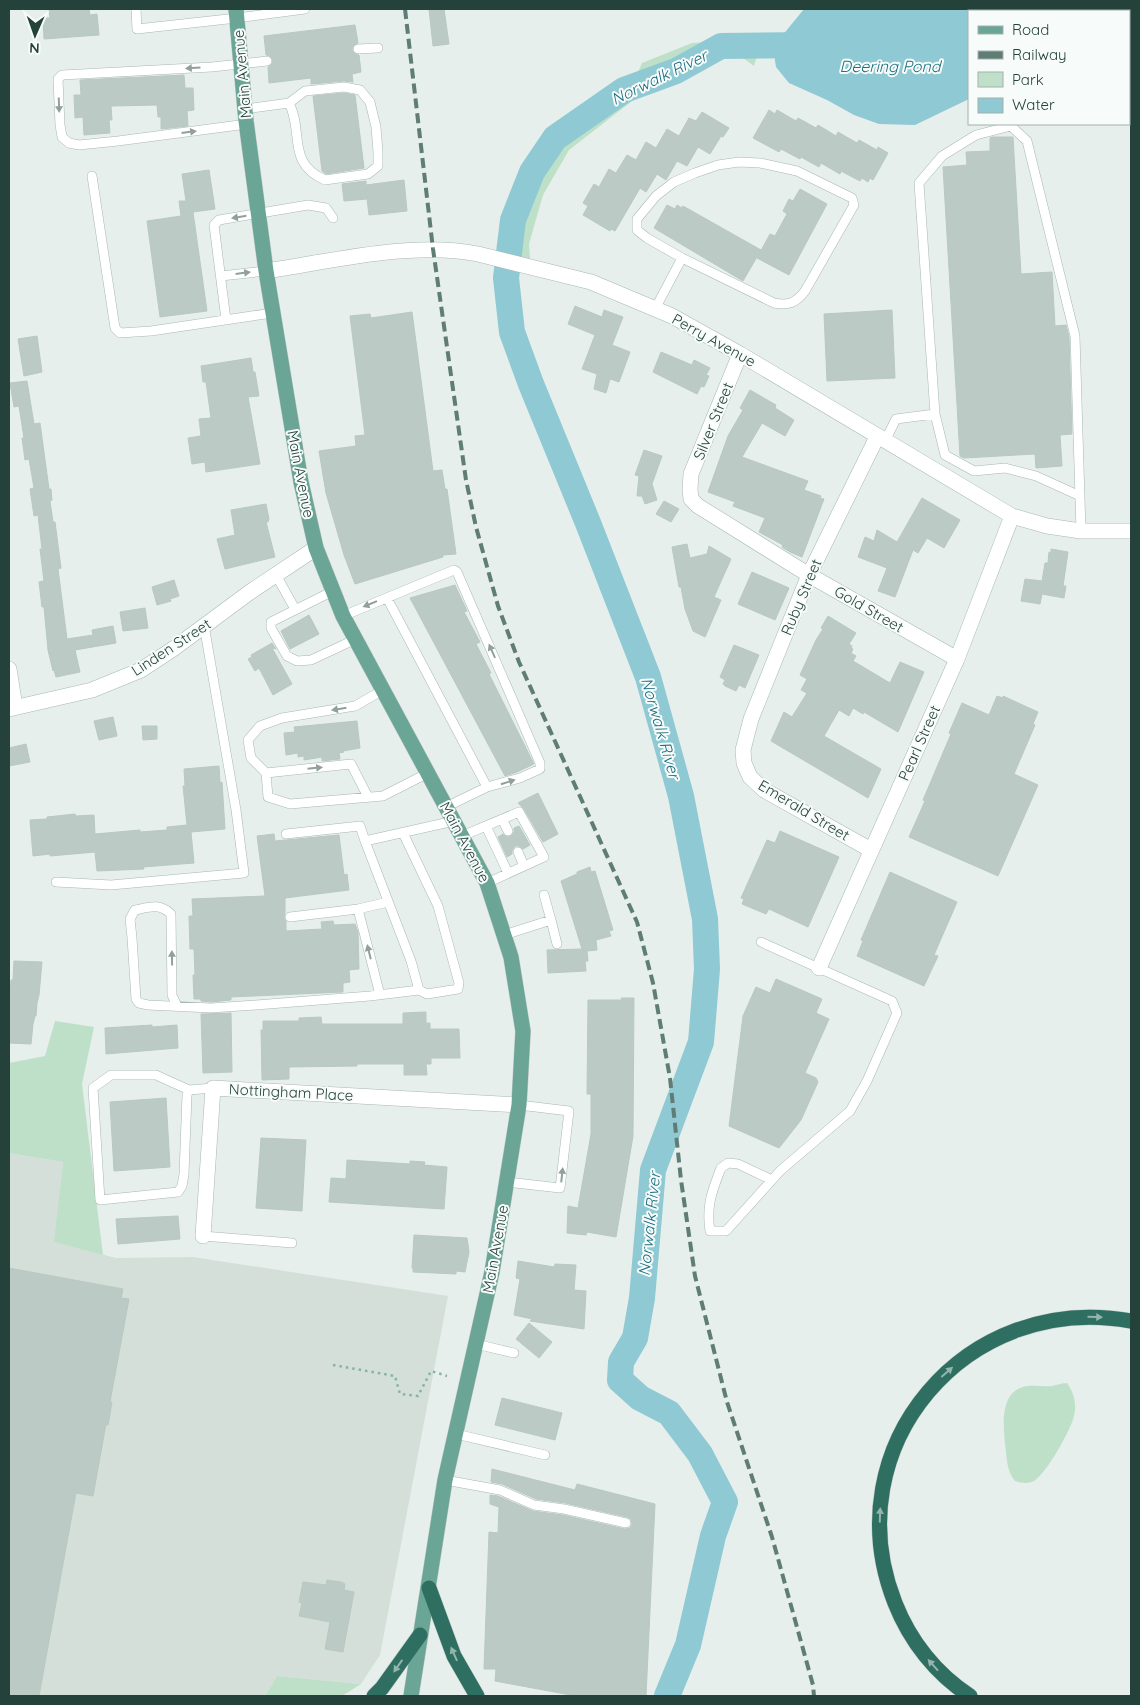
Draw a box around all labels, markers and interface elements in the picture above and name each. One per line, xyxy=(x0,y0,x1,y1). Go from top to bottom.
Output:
north arrow xyxy=(10,10,60,60)
legend xyxy=(968,10,1130,125)
text: Road xyxy=(1012,20,1049,39)
street label: Main Avenue xyxy=(229,29,255,119)
text: N xyxy=(29,39,40,57)
water label: Norwalk River xyxy=(608,44,712,109)
text: Railway xyxy=(1012,45,1067,64)
water label: Deering Pond xyxy=(840,56,943,76)
one-way arrow xyxy=(185,64,201,72)
text: Park xyxy=(1012,70,1044,89)
text: Water xyxy=(1012,95,1055,114)
one-way arrow xyxy=(55,97,63,113)
one-way arrow xyxy=(181,128,197,136)
one-way arrow xyxy=(230,213,246,221)
one-way arrow xyxy=(236,269,252,277)
street label: Perry Avenue xyxy=(669,309,759,371)
street label: Silver Street xyxy=(689,379,737,463)
street label: Main Avenue xyxy=(283,429,319,519)
street label: Ruby Street xyxy=(776,556,826,638)
street label: Gold Street xyxy=(831,582,907,636)
one-way arrow xyxy=(363,601,378,609)
street label: Linden Street xyxy=(128,614,214,680)
one-way arrow xyxy=(488,644,496,658)
water label: Norwalk River xyxy=(637,675,686,783)
street label: Pearl Street xyxy=(894,702,944,784)
one-way arrow xyxy=(331,705,347,713)
one-way arrow xyxy=(307,764,323,772)
street label: Emerald Street xyxy=(755,775,853,845)
one-way arrow xyxy=(500,778,515,786)
street label: Main Avenue xyxy=(436,798,494,886)
one-way arrow xyxy=(365,944,373,960)
one-way arrow xyxy=(167,950,175,966)
street label: Nottingham Place xyxy=(228,1079,354,1105)
one-way arrow xyxy=(558,1167,566,1183)
water label: Norwalk River xyxy=(634,1169,665,1277)
street label: Main Avenue xyxy=(478,1204,512,1294)
one-way arrow xyxy=(1088,1313,1104,1321)
one-way arrow xyxy=(941,1367,954,1378)
one-way arrow xyxy=(876,1507,884,1523)
one-way arrow xyxy=(449,1647,457,1661)
one-way arrow xyxy=(393,1659,403,1673)
one-way arrow xyxy=(927,1659,939,1671)

